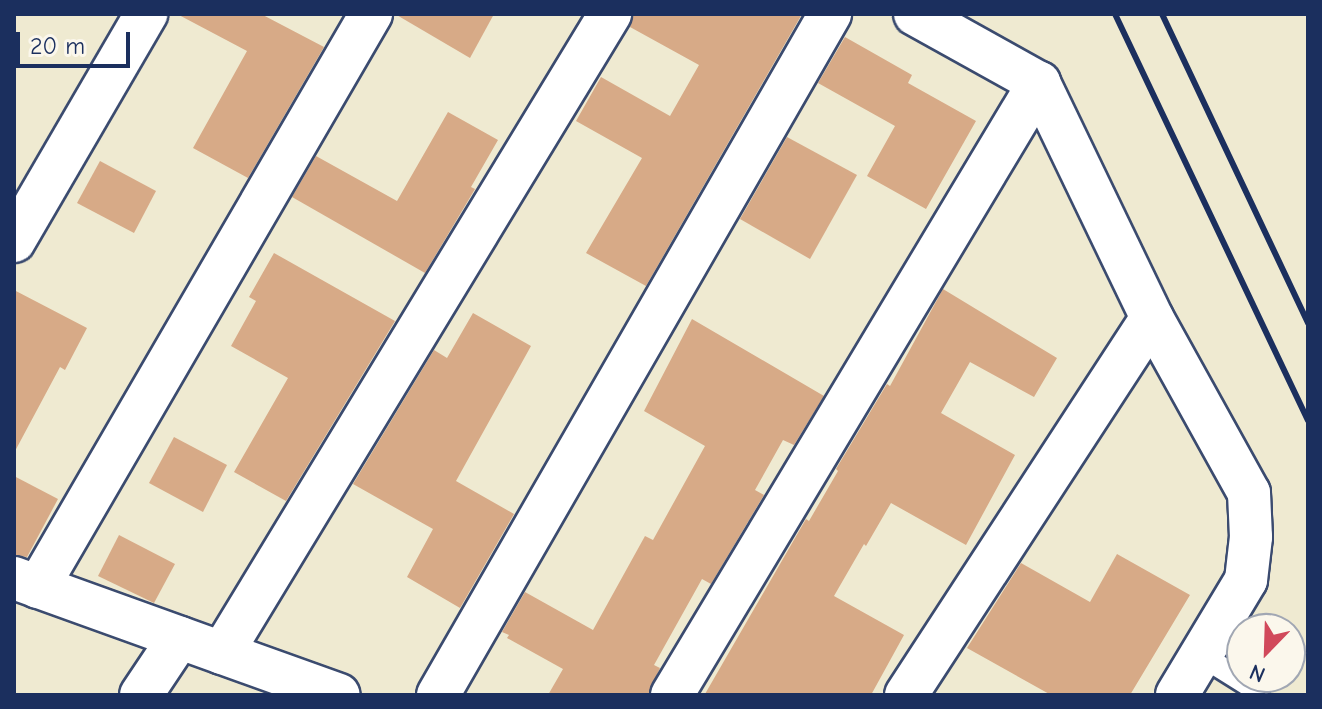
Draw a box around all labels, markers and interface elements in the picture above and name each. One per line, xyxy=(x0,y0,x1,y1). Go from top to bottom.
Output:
scale bar xyxy=(20,16,134,66)
text: 20 m xyxy=(30,32,85,60)
north arrow xyxy=(1226,613,1306,693)
text: N xyxy=(1246,658,1269,688)

